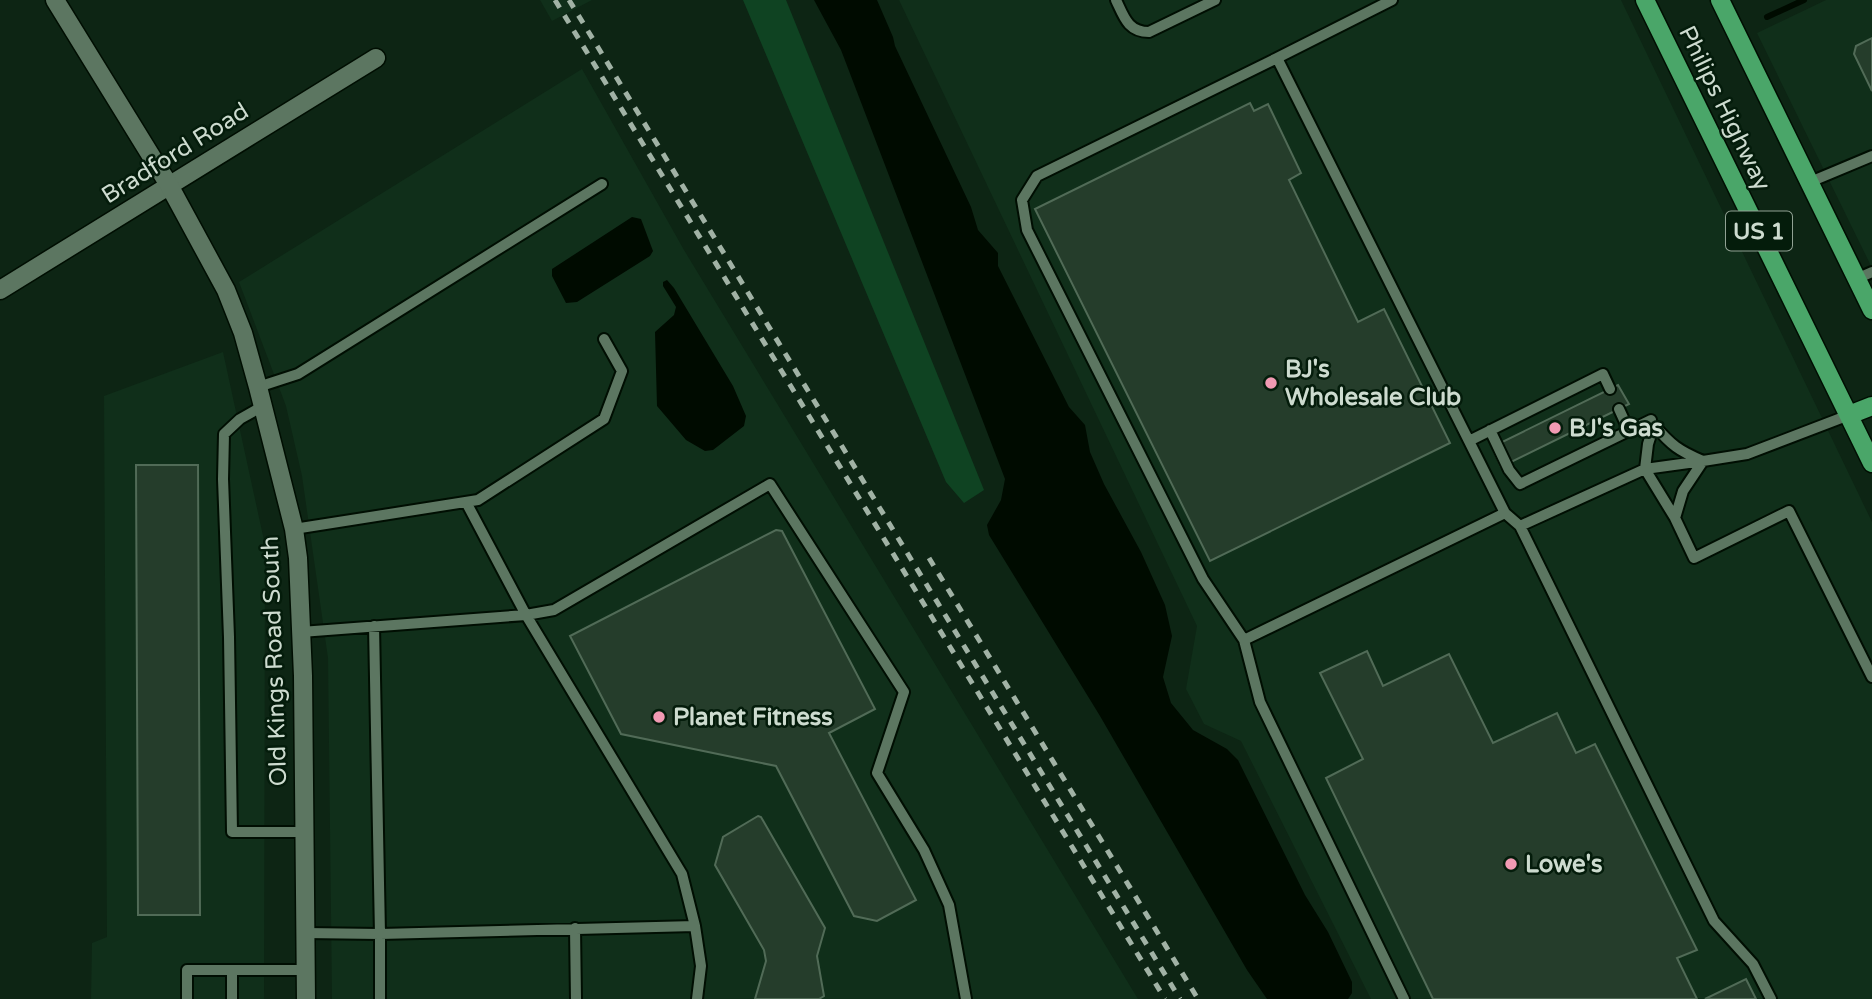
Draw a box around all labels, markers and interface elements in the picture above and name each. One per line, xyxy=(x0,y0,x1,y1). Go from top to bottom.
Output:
street label: Philips Highway xyxy=(1672,21,1777,196)
street label: Bradford Road xyxy=(96,97,254,210)
road number: US 1 xyxy=(1726,212,1792,250)
place label: BJ's Wholesale Club xyxy=(1285,355,1461,412)
marker: BJ's Wholesale Club xyxy=(1263,375,1279,391)
place label: BJ's Gas xyxy=(1569,414,1663,443)
marker: BJ's Gas xyxy=(1547,420,1563,436)
street label: Old Kings Road South xyxy=(256,535,293,787)
place label: Planet Fitness xyxy=(673,703,833,732)
marker: Planet Fitness xyxy=(651,709,667,725)
place label: Lowe's xyxy=(1525,850,1603,879)
marker: Lowe's xyxy=(1503,856,1519,872)

